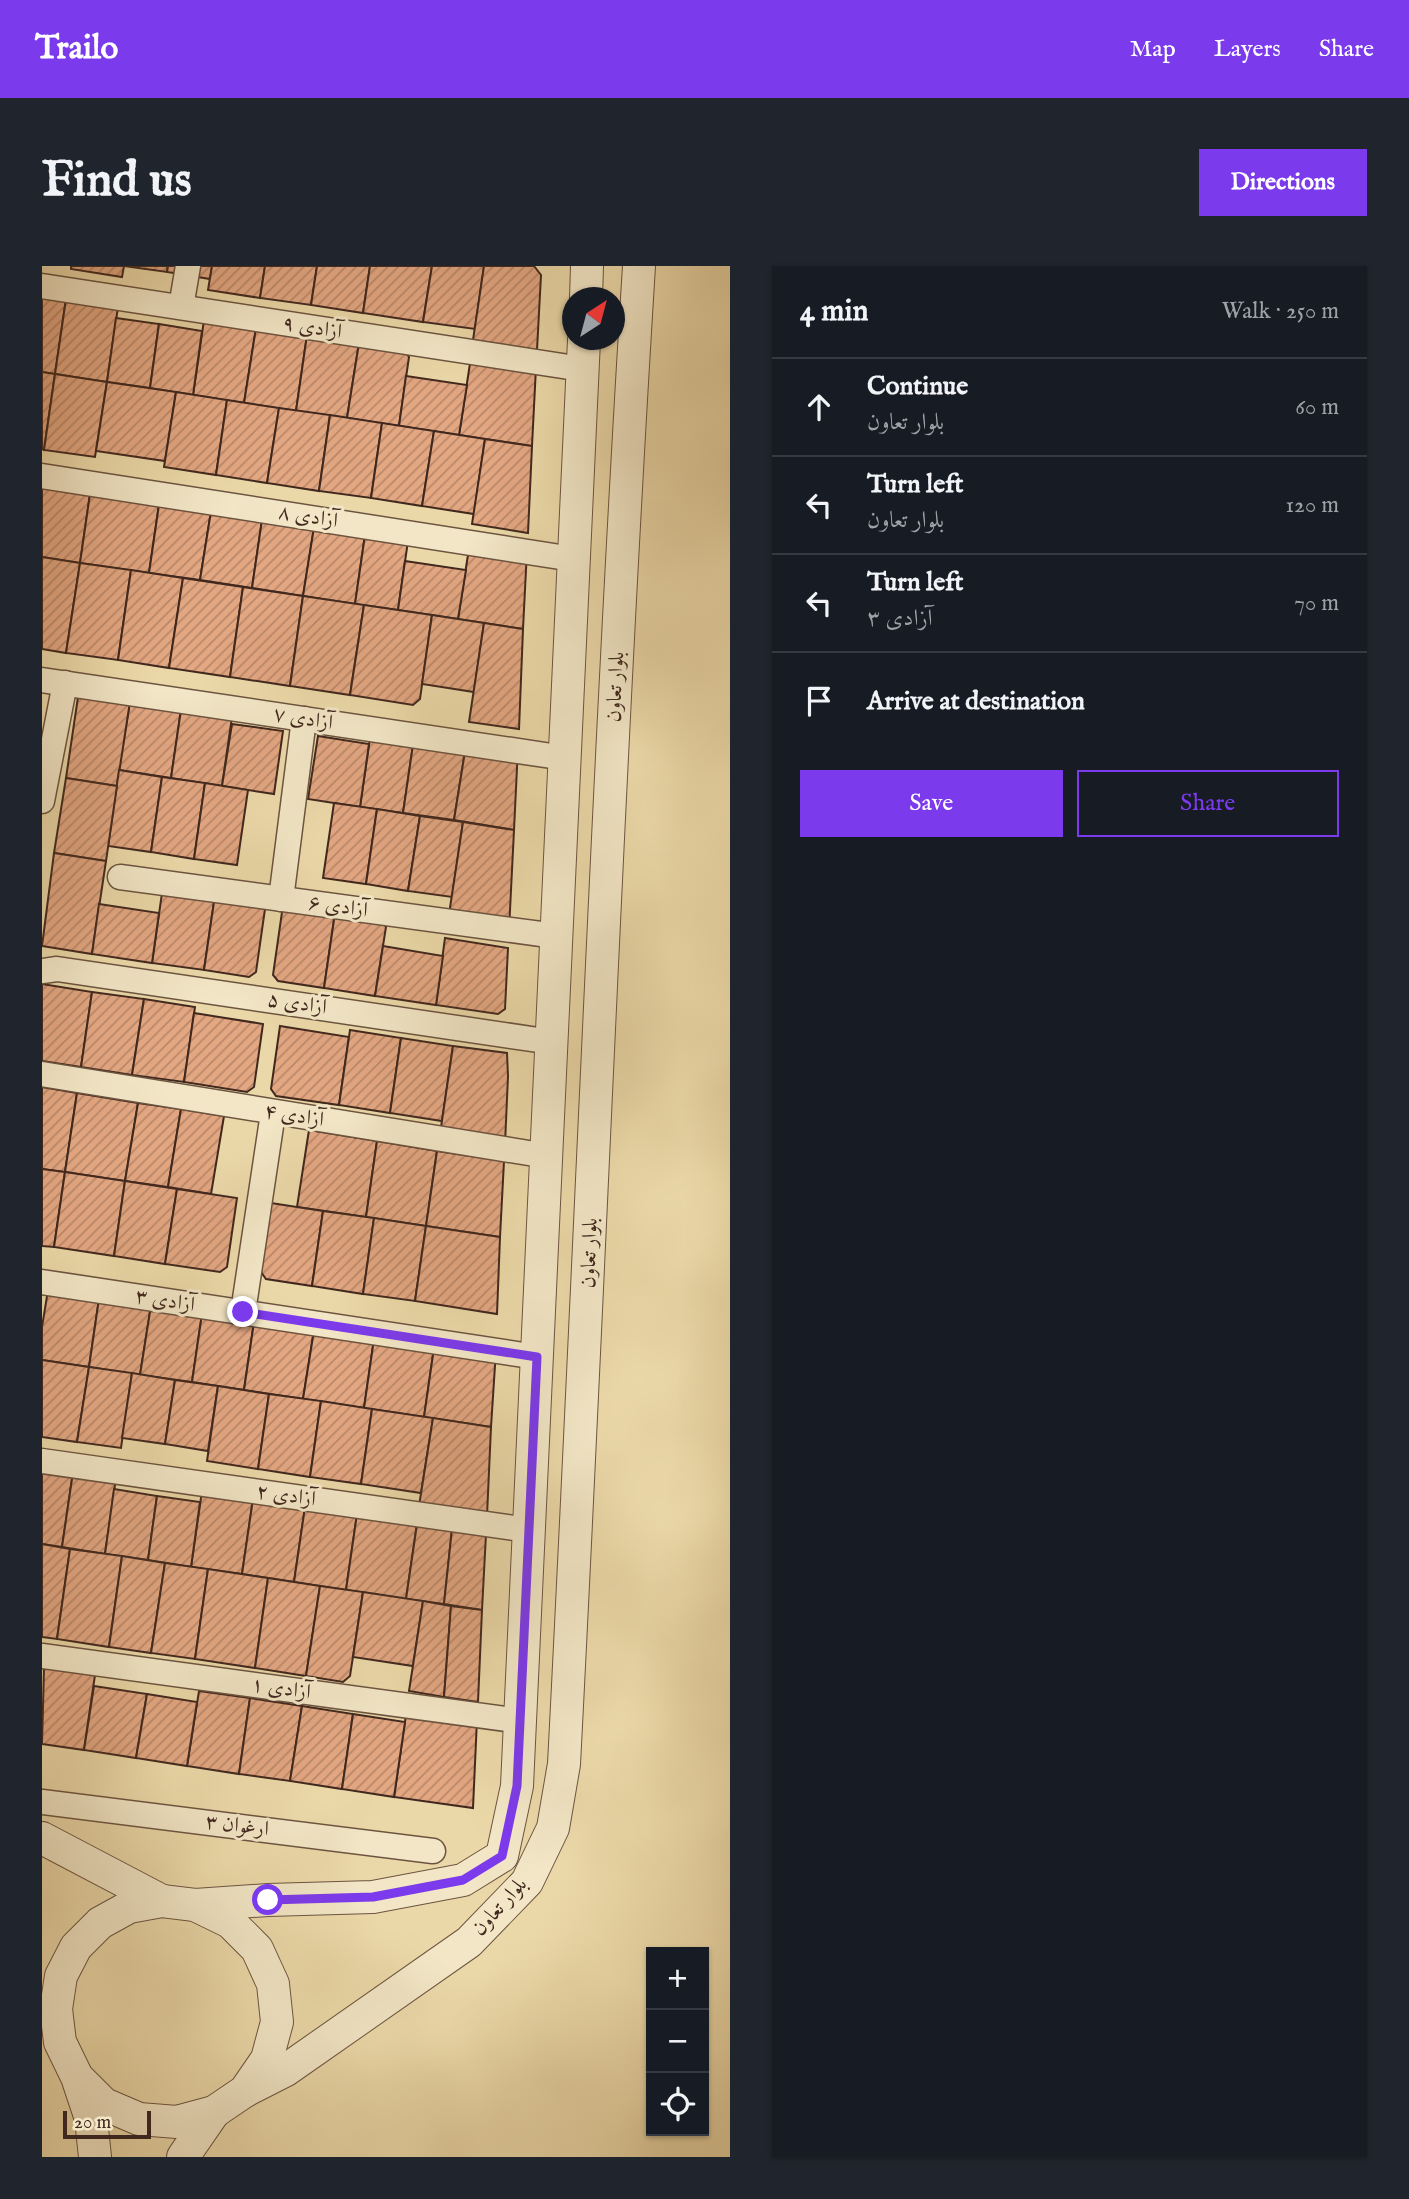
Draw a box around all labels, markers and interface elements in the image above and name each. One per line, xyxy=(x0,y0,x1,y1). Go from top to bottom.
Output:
text: Trailo xyxy=(35,28,118,70)
text: Map xyxy=(1130,34,1176,65)
text: Layers xyxy=(1214,34,1281,65)
text: Share xyxy=(1319,34,1374,65)
button: Directions xyxy=(1199,149,1367,216)
text: Find us xyxy=(42,151,192,213)
north arrow xyxy=(562,287,625,350)
text: 4 min xyxy=(800,293,868,331)
text: Walk · 250 m xyxy=(1222,297,1339,326)
street label: آزادی ۹ xyxy=(280,309,346,346)
text: Continue xyxy=(867,370,968,403)
icon: ahead xyxy=(800,388,838,426)
text: 60 m xyxy=(1295,393,1339,422)
text: بلوار تعاون xyxy=(867,408,944,437)
text: Turn left xyxy=(867,468,964,501)
icon: left xyxy=(800,486,838,524)
text: 120 m xyxy=(1286,491,1339,520)
street label: آزادی ۸ xyxy=(276,498,342,535)
text: بلوار تعاون xyxy=(867,506,944,535)
text: Turn left xyxy=(867,566,964,599)
icon: left xyxy=(800,584,838,622)
text: 70 m xyxy=(1294,589,1339,618)
text: آزادی ۳ xyxy=(867,604,933,633)
street label: بلوار تعاون xyxy=(601,651,631,723)
icon: arrive xyxy=(800,682,838,720)
text: Arrive at destination xyxy=(867,685,1085,718)
street label: آزادی ۷ xyxy=(271,700,337,737)
button: Save xyxy=(800,770,1063,837)
button: Share xyxy=(1077,770,1339,837)
street label: آزادی ۶ xyxy=(306,888,372,925)
street label: آزادی ۵ xyxy=(265,985,331,1022)
street label: آزادی ۴ xyxy=(262,1097,328,1134)
street label: بلوار تعاون xyxy=(575,1217,605,1289)
street label: آزادی ۳ xyxy=(133,1282,199,1319)
route end xyxy=(227,1296,258,1327)
street label: آزادی ۲ xyxy=(254,1477,320,1514)
street label: آزادی ۱ xyxy=(249,1670,315,1707)
street label: ارغوان ۳ xyxy=(204,1809,270,1843)
street label: بلوار تعاون xyxy=(466,1872,534,1942)
route start xyxy=(252,1884,283,1915)
map controls xyxy=(646,1947,709,2136)
button: + xyxy=(646,1947,709,2010)
button: − xyxy=(646,2010,709,2073)
button: locate xyxy=(646,2073,709,2136)
scale bar xyxy=(63,2108,150,2140)
text: 20 m xyxy=(74,2111,111,2135)

